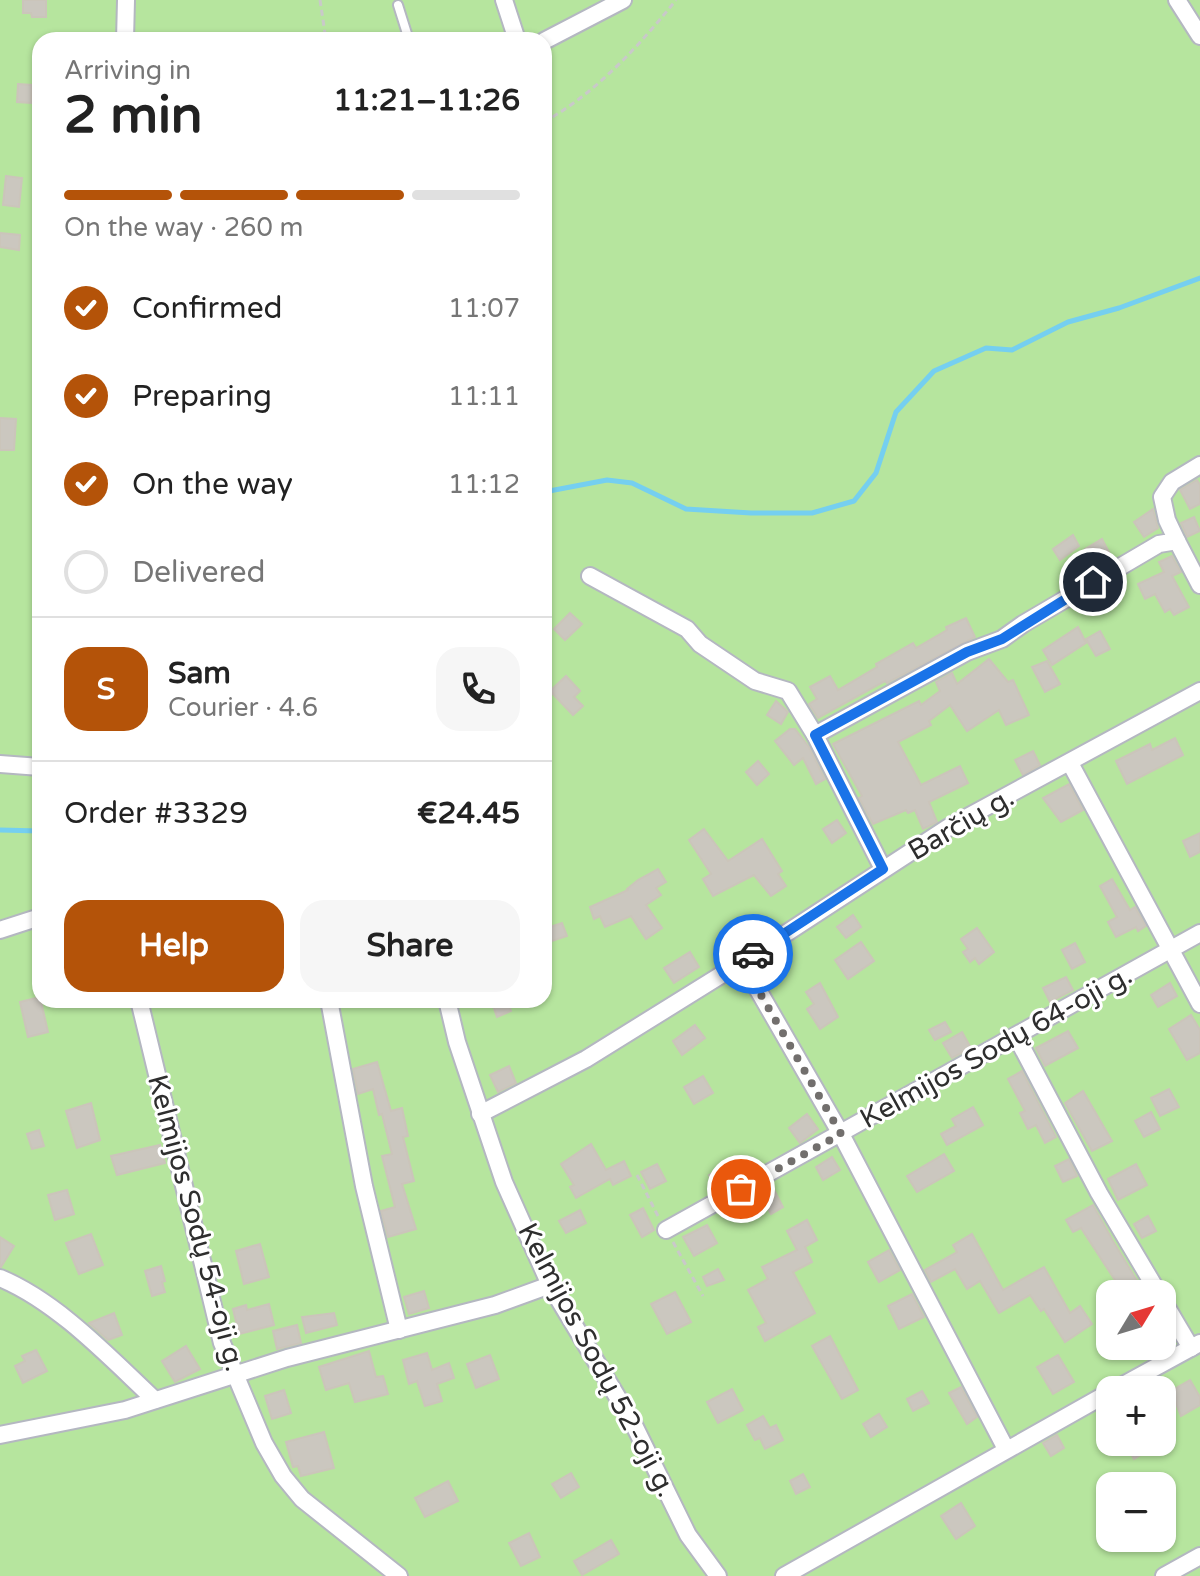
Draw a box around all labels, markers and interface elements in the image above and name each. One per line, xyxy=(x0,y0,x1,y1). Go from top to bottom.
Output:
text: Arriving in xyxy=(64,55,191,86)
text: 11:21–11:26 xyxy=(333,82,520,119)
text: 2 min xyxy=(64,84,203,147)
text: On the way · 260 m xyxy=(64,212,303,243)
icon: check xyxy=(64,286,108,330)
text: Confirmed xyxy=(132,290,283,327)
text: 11:07 xyxy=(448,293,520,324)
icon: check xyxy=(64,374,108,418)
text: Preparing xyxy=(132,378,272,415)
text: 11:11 xyxy=(448,381,520,412)
icon: check xyxy=(64,462,108,506)
text: On the way xyxy=(132,466,293,503)
text: 11:12 xyxy=(448,469,520,500)
pin xyxy=(1059,548,1127,616)
text: Delivered xyxy=(132,554,266,591)
icon: home xyxy=(1071,560,1115,604)
button: phone xyxy=(436,647,520,731)
text: Sam xyxy=(168,655,231,692)
text: S xyxy=(97,671,115,708)
text: Courier · 4.6 xyxy=(168,692,318,723)
street label: Barčių g. xyxy=(902,780,1020,868)
text: Order #3329 xyxy=(64,795,248,832)
text: €24.45 xyxy=(417,795,520,832)
button: Help xyxy=(64,900,284,992)
button: Share xyxy=(300,900,520,992)
courier xyxy=(713,914,793,994)
icon: car xyxy=(731,932,775,976)
street label: Kelmijos Sodų 64-oji g. xyxy=(854,958,1138,1136)
street label: Kelmijos Sodų 54-oji g. xyxy=(140,1071,252,1375)
pin xyxy=(707,1155,775,1223)
icon: bag xyxy=(719,1167,763,1211)
street label: Kelmijos Sodų 52-oji g. xyxy=(510,1217,684,1503)
north arrow xyxy=(1096,1280,1176,1360)
map controls xyxy=(1096,1280,1176,1552)
button: + xyxy=(1096,1376,1176,1456)
button: − xyxy=(1096,1472,1176,1552)

